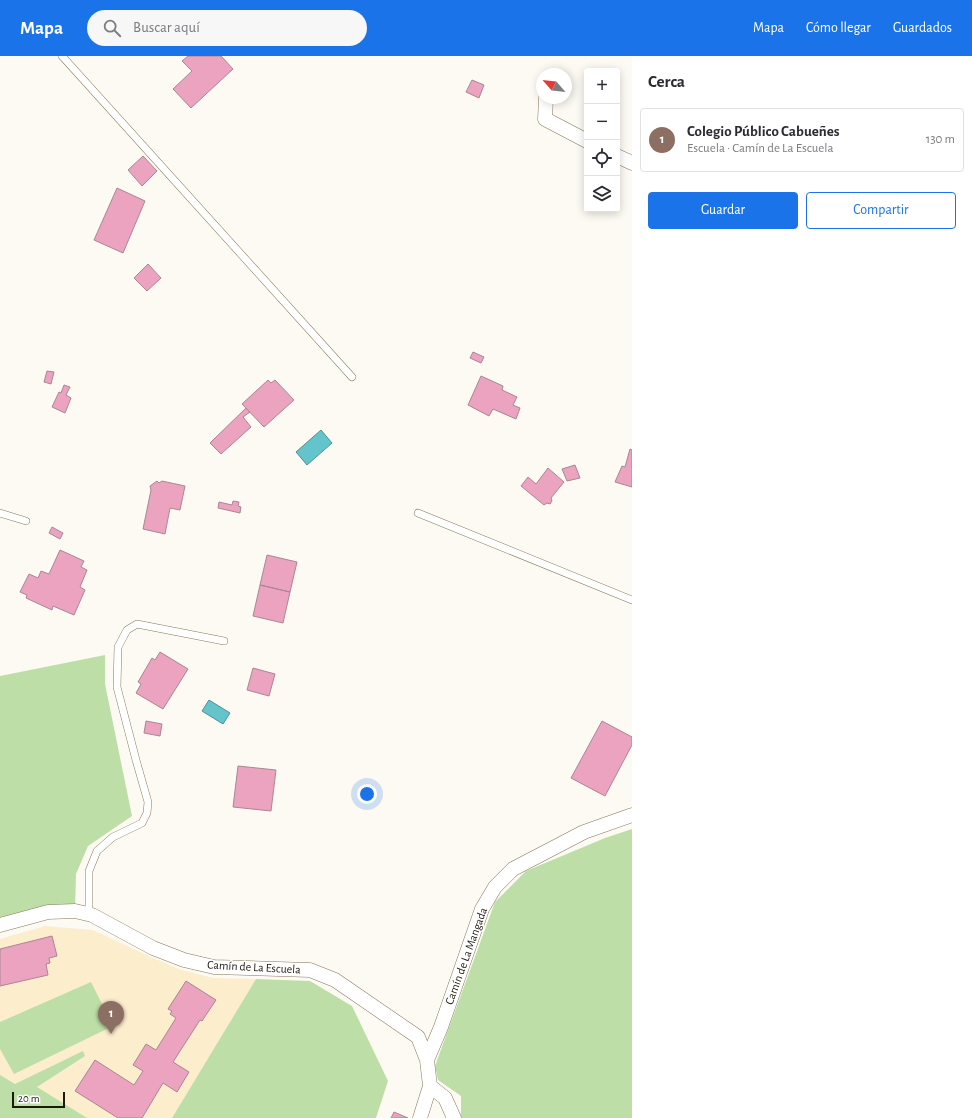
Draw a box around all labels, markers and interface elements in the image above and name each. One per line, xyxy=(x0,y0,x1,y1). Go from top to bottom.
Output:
search box xyxy=(87,10,367,46)
icon: search xyxy=(101,17,123,39)
text: Mapa xyxy=(20,19,63,38)
text: Buscar aquí xyxy=(133,20,200,35)
text: Mapa xyxy=(753,21,784,35)
text: Cómo llegar xyxy=(806,21,871,35)
text: Guardados xyxy=(893,21,952,35)
north arrow xyxy=(536,68,572,104)
map controls xyxy=(584,68,620,212)
button: + xyxy=(584,68,620,104)
text: Cerca xyxy=(648,73,685,90)
button: − xyxy=(584,104,620,140)
text: Colegio Público Cabueñes xyxy=(687,124,840,139)
text: 1 xyxy=(660,133,664,146)
text: 130 m xyxy=(926,133,955,146)
button: locate xyxy=(584,140,620,176)
text: Escuela · Camín de La Escuela xyxy=(687,142,834,155)
button: layers xyxy=(584,176,620,212)
button: Guardar xyxy=(648,192,798,229)
button: Compartir xyxy=(806,192,956,229)
your location xyxy=(357,784,377,804)
street label: Camín de La Mangada xyxy=(443,905,489,1006)
street label: Camín de La Escuela xyxy=(207,959,301,975)
pin: 1 xyxy=(98,1001,124,1034)
scale bar xyxy=(12,1090,65,1109)
text: 20 m xyxy=(18,1093,39,1104)

